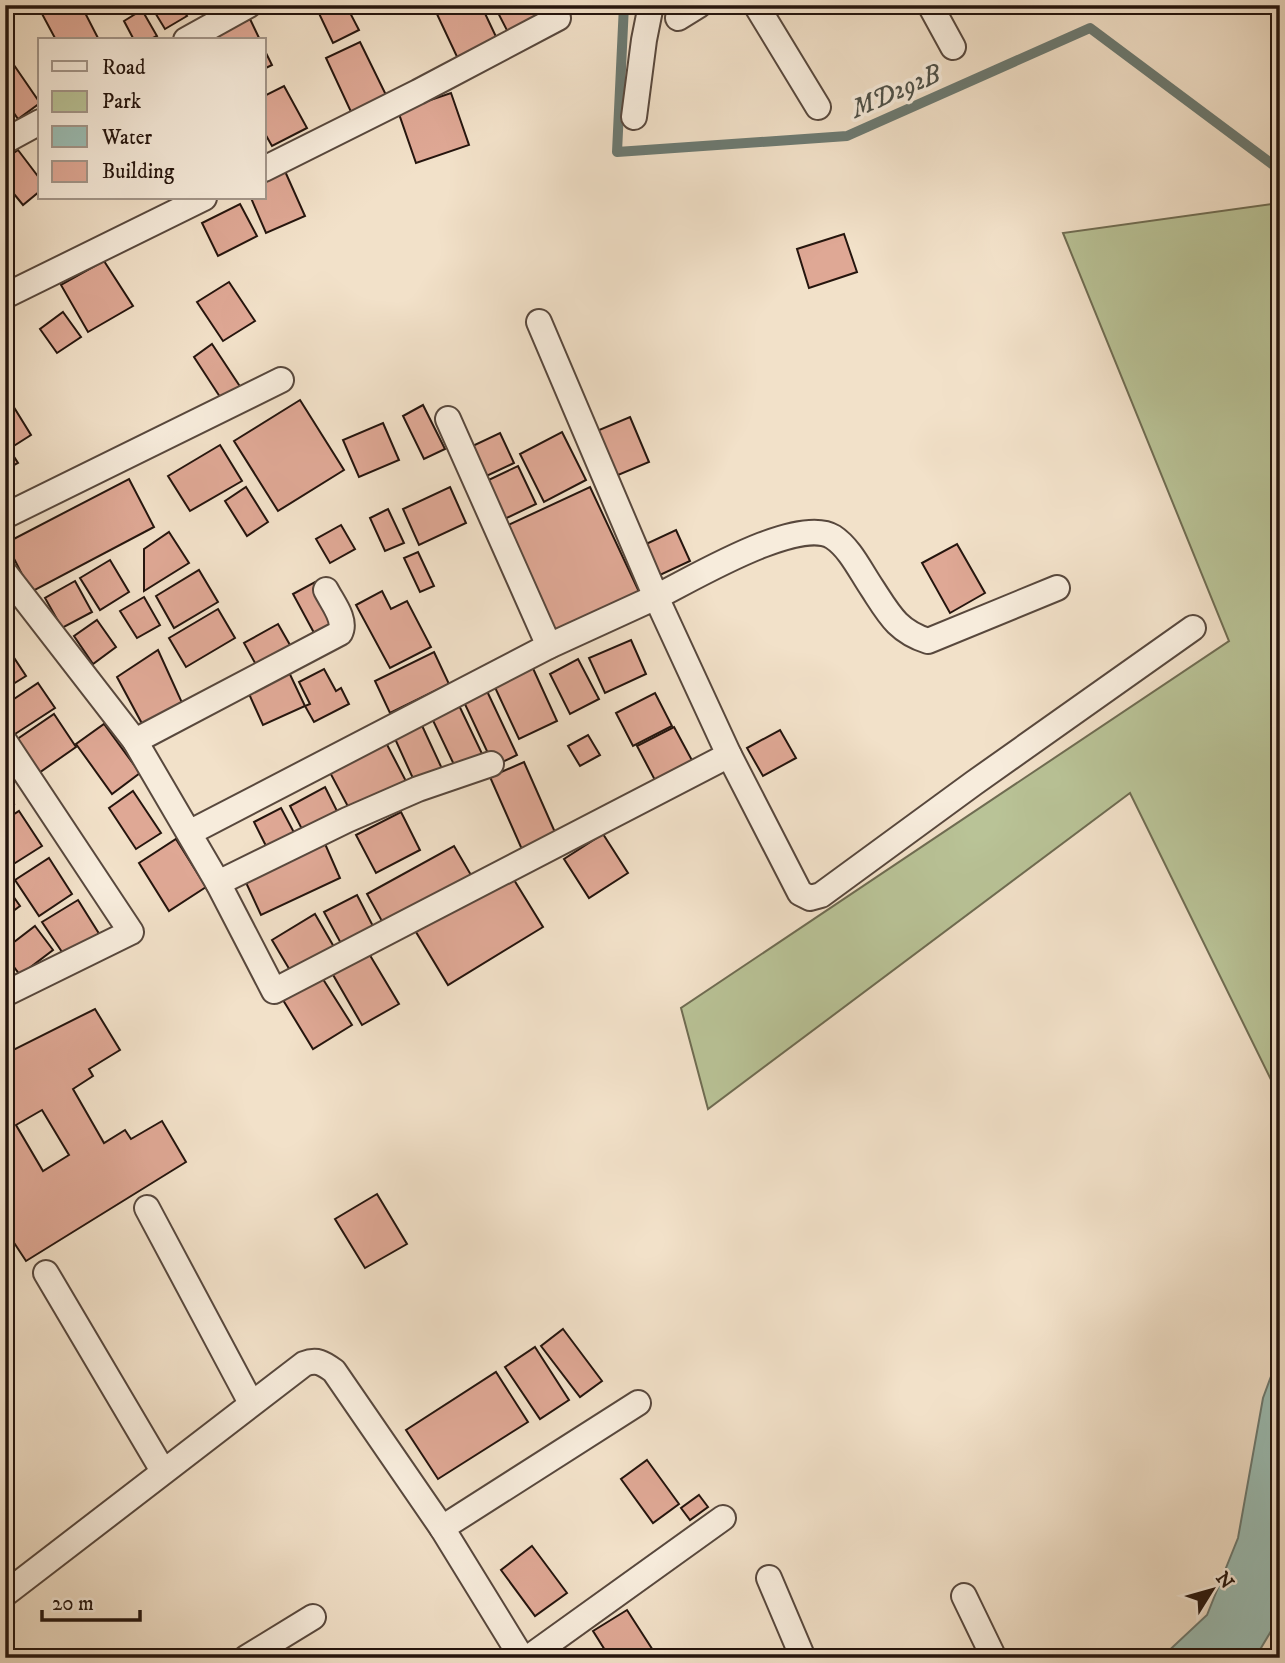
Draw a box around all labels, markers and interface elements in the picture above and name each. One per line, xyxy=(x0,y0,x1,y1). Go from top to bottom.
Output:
legend xyxy=(38,38,266,200)
text: Road xyxy=(102,55,146,81)
water label: MD292B xyxy=(844,57,948,127)
text: Park xyxy=(102,89,142,115)
text: Water xyxy=(101,125,152,151)
text: Building xyxy=(102,159,175,185)
north arrow xyxy=(1176,1554,1246,1624)
text: N xyxy=(1210,1568,1238,1594)
scale bar xyxy=(42,1579,140,1623)
text: 20 m xyxy=(52,1591,94,1617)

